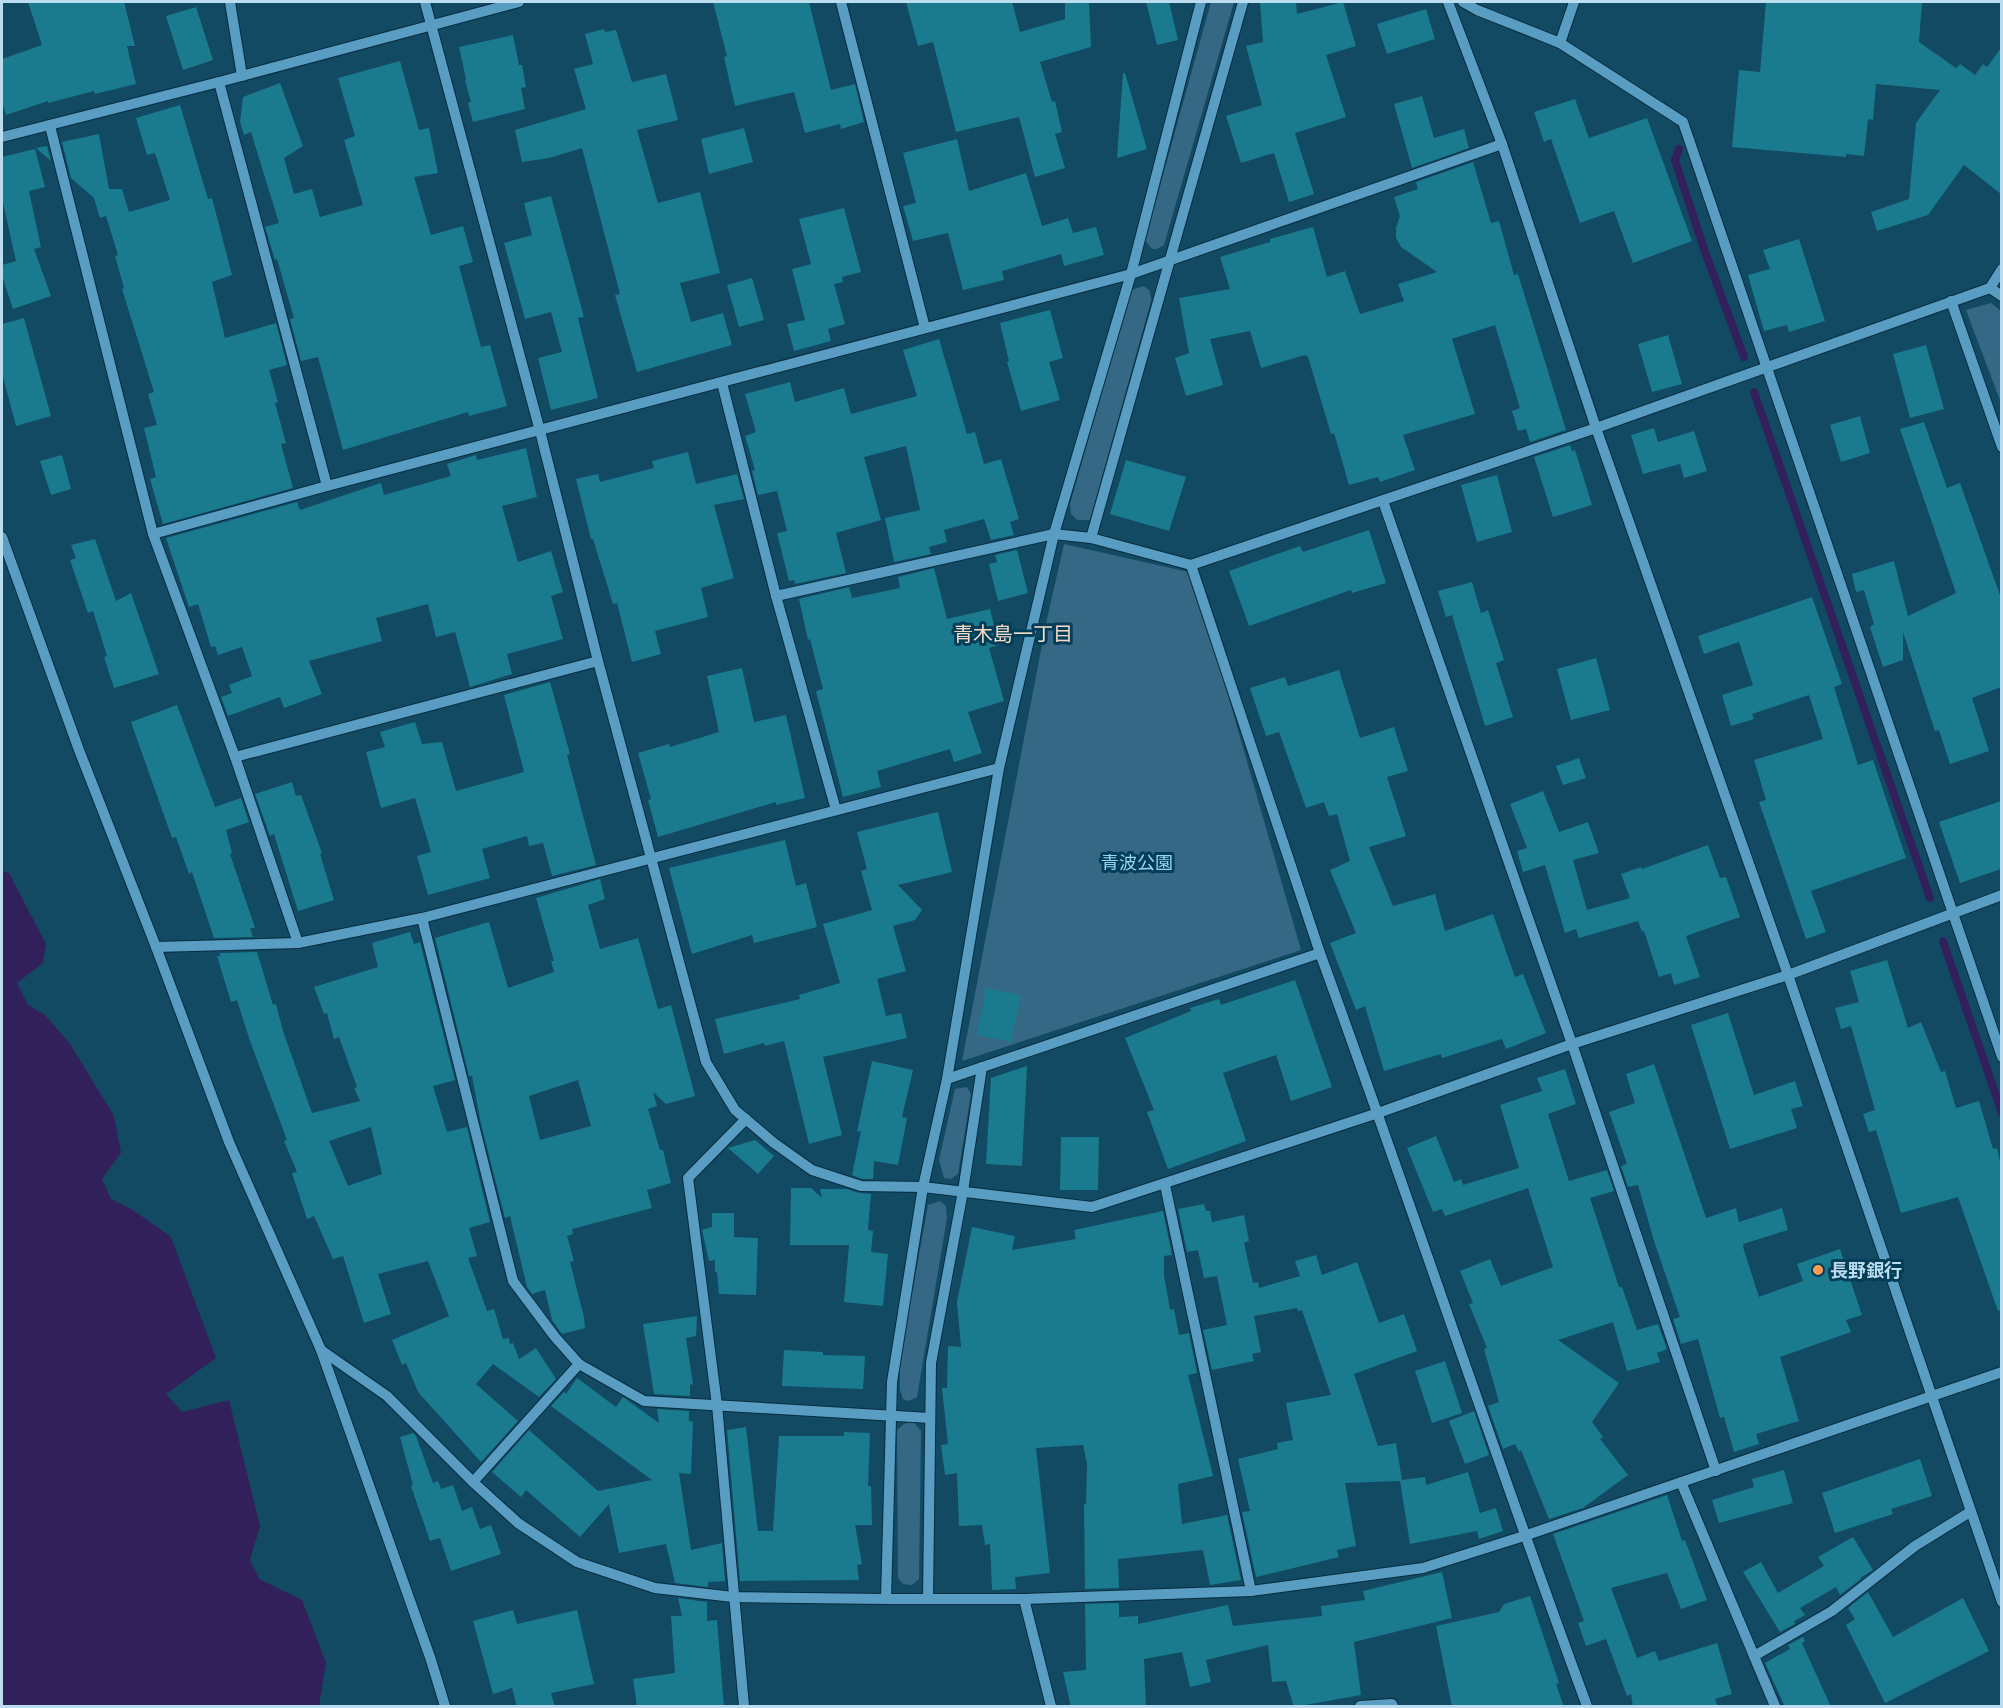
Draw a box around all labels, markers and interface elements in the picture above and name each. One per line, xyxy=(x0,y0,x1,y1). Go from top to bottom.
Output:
district label: 青木島一丁目 xyxy=(953,620,1073,647)
park label: 青波公園 xyxy=(1101,850,1173,874)
place label: 長野銀行 xyxy=(1830,1258,1902,1282)
marker: 長野銀行 xyxy=(1811,1263,1825,1277)

